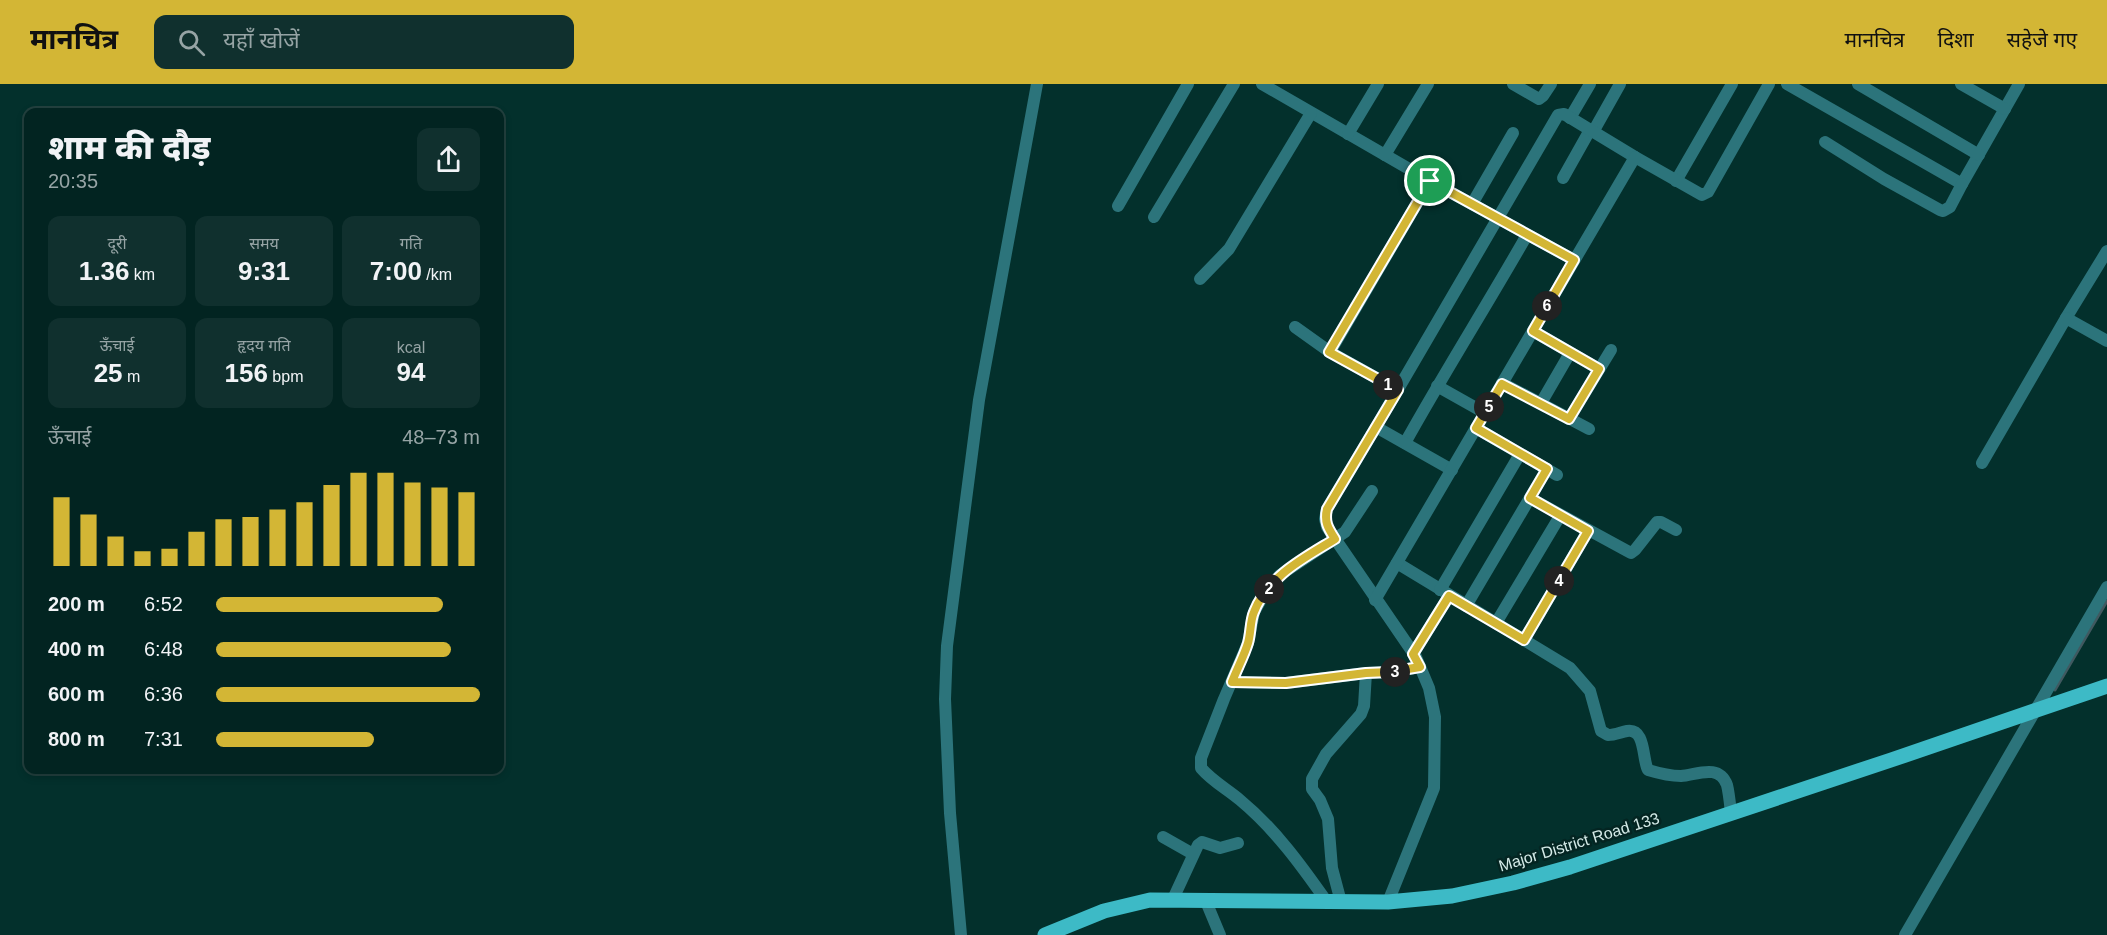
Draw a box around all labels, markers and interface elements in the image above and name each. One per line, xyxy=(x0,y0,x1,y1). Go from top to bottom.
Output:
search box xyxy=(154,15,574,69)
text: मानचित्र xyxy=(30,24,118,55)
icon: search xyxy=(175,26,208,59)
text: यहाँ खोजें xyxy=(223,28,300,53)
text: मानचित्र xyxy=(1844,28,1904,51)
text: दिशा xyxy=(1937,28,1974,51)
text: सहेजे गए xyxy=(2007,28,2077,51)
button: share xyxy=(417,128,480,191)
text: शाम की दौड़ xyxy=(48,129,210,166)
pin xyxy=(1404,155,1455,206)
icon: arrive xyxy=(1413,164,1446,197)
text: 20:35 xyxy=(48,170,98,192)
text: दूरी xyxy=(107,235,127,252)
text: समय xyxy=(249,235,279,252)
text: गति xyxy=(400,235,422,252)
text: 1.36 xyxy=(79,256,129,286)
text: 9:31 xyxy=(238,256,290,286)
text: 7:00 xyxy=(370,256,422,286)
text: km xyxy=(129,266,155,283)
text: /km xyxy=(422,266,452,283)
pin: 6 xyxy=(1532,291,1562,321)
text: 6 xyxy=(1543,297,1551,314)
text: ऊँचाई xyxy=(100,337,134,354)
text: हृदय गति xyxy=(237,337,291,354)
text: kcal xyxy=(397,339,425,356)
text: 94 xyxy=(397,357,425,387)
text: 25 xyxy=(94,358,123,388)
text: 156 xyxy=(225,358,268,388)
text: m xyxy=(123,368,140,385)
text: bpm xyxy=(268,368,303,385)
pin: 1 xyxy=(1373,370,1403,400)
text: 1 xyxy=(1384,376,1392,393)
pin: 5 xyxy=(1474,392,1504,422)
text: 5 xyxy=(1485,398,1493,415)
text: ऊँचाई xyxy=(48,426,91,448)
text: 48–73 m xyxy=(402,426,480,448)
pin: 4 xyxy=(1544,566,1574,596)
text: 4 xyxy=(1555,572,1563,589)
pin: 2 xyxy=(1254,574,1284,604)
text: 2 xyxy=(1265,580,1273,597)
text: 200 m xyxy=(48,593,105,615)
text: 6:52 xyxy=(144,593,183,615)
text: 400 m xyxy=(48,638,105,660)
text: 6:48 xyxy=(144,638,183,660)
pin: 3 xyxy=(1380,657,1410,687)
text: 3 xyxy=(1391,663,1399,680)
text: 600 m xyxy=(48,683,105,705)
text: 6:36 xyxy=(144,683,183,705)
text: 800 m xyxy=(48,728,105,750)
text: 7:31 xyxy=(144,728,183,750)
street label: Major District Road 133 xyxy=(1497,809,1662,875)

